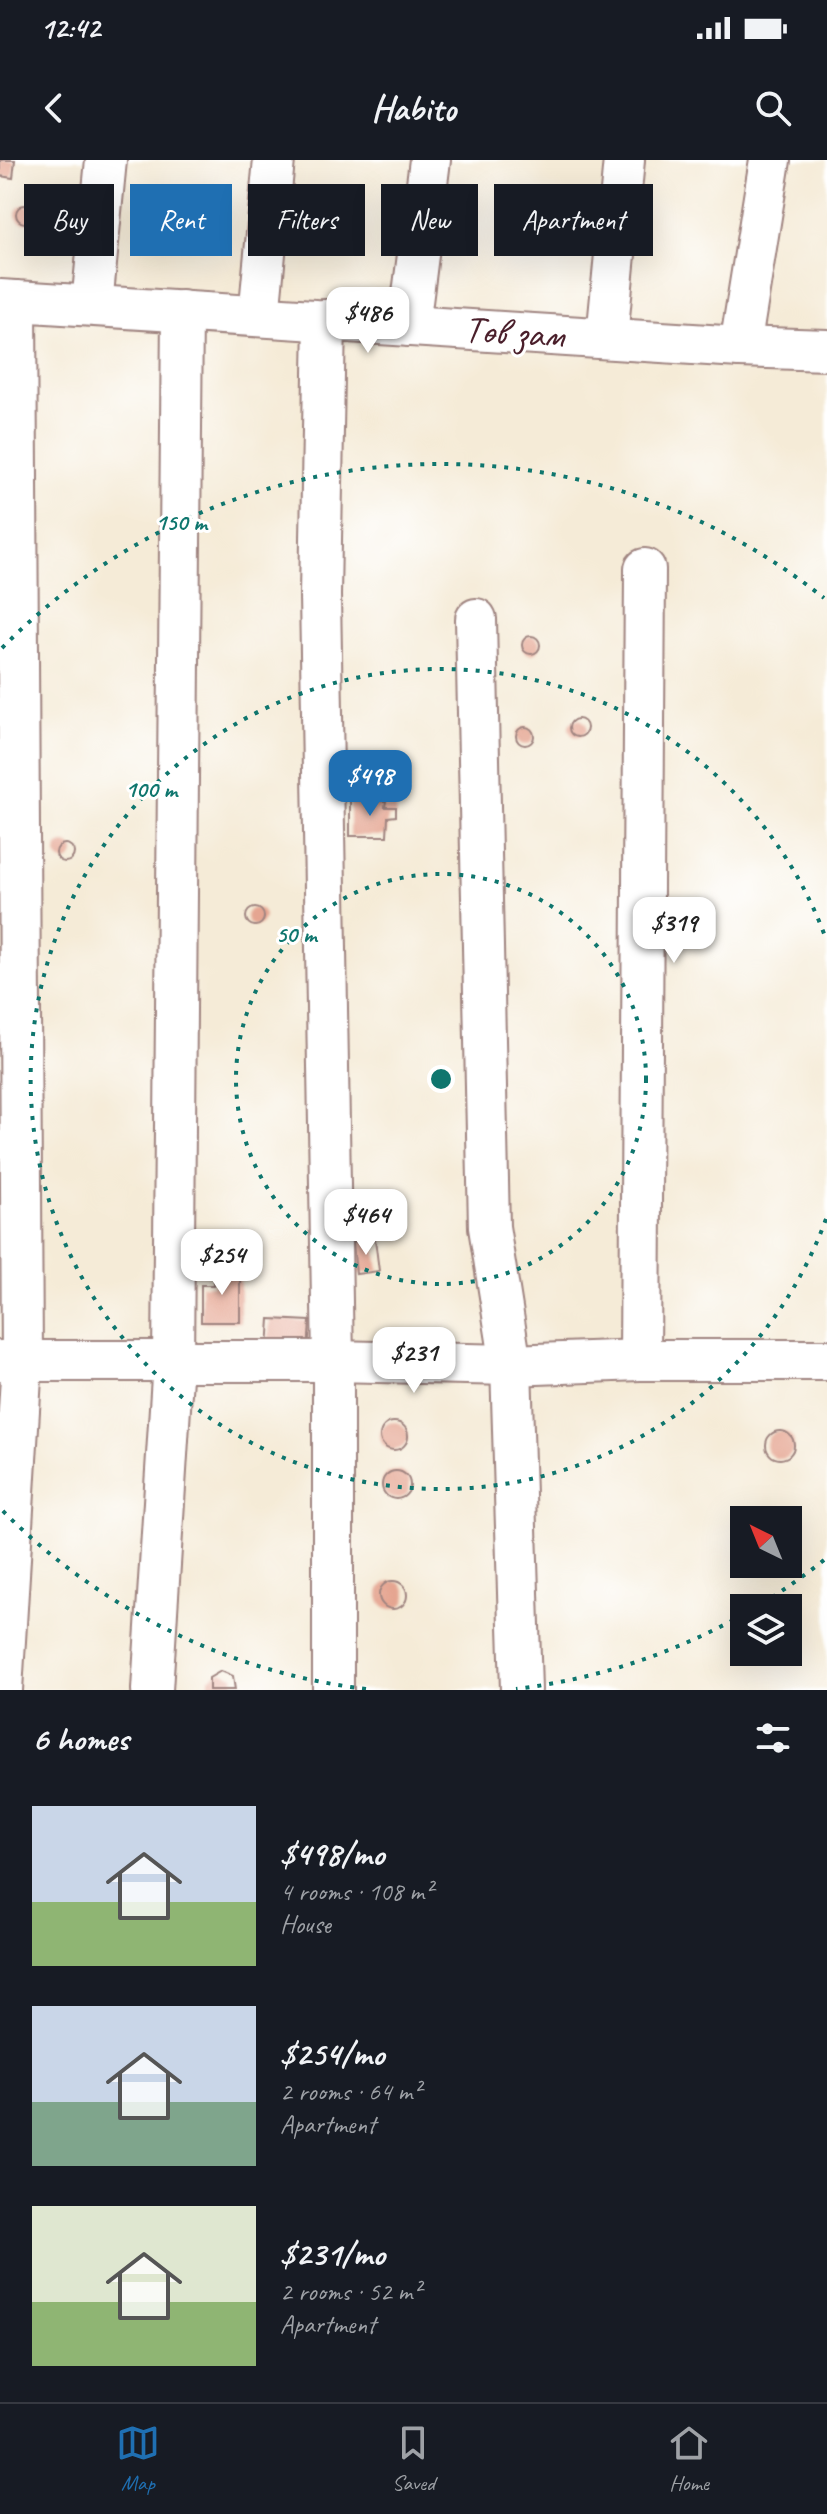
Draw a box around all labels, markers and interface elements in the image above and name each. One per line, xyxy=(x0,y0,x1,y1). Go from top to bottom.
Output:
text: 12:42 xyxy=(40,9,100,47)
text: Habito xyxy=(371,85,456,131)
icon: back xyxy=(32,86,76,130)
icon: search xyxy=(751,86,795,130)
chip: Buy xyxy=(24,184,114,256)
chip: Rent xyxy=(130,184,232,256)
chip: Filters xyxy=(248,184,365,256)
chip: New xyxy=(381,184,478,256)
chip: Apartment xyxy=(494,184,653,256)
pin: $486 xyxy=(321,287,415,355)
text: $486 xyxy=(344,296,392,329)
street label: Төв зам xyxy=(463,305,568,359)
text: 150 m xyxy=(155,507,209,537)
pin: $498 xyxy=(323,750,417,818)
text: $498 xyxy=(347,759,393,792)
text: 100 m xyxy=(125,774,179,804)
pin: $319 xyxy=(627,897,721,965)
text: $319 xyxy=(651,906,697,939)
text: 50 m xyxy=(276,919,319,949)
centre of rings xyxy=(427,1065,455,1093)
pin: $464 xyxy=(319,1189,413,1257)
text: $464 xyxy=(342,1198,390,1231)
pin: $254 xyxy=(175,1229,269,1297)
text: $254 xyxy=(199,1238,245,1271)
pin: $231 xyxy=(367,1327,461,1395)
text: $231 xyxy=(391,1336,437,1369)
north arrow xyxy=(730,1506,802,1578)
map controls xyxy=(730,1506,802,1666)
button: layers xyxy=(730,1594,802,1666)
icon: filters xyxy=(751,1716,795,1760)
text: 6 homes xyxy=(32,1717,129,1760)
text: $498/mo xyxy=(280,1832,384,1875)
icon: home xyxy=(96,1838,192,1934)
text: 4 rooms · 108 m² xyxy=(280,1875,432,1908)
text: House xyxy=(280,1908,331,1941)
text: $254/mo xyxy=(280,2032,384,2075)
icon: home xyxy=(96,2038,192,2134)
text: 2 rooms · 64 m² xyxy=(280,2075,421,2108)
text: Apartment xyxy=(280,2108,376,2141)
text: $231/mo xyxy=(280,2232,385,2275)
icon: home xyxy=(96,2238,192,2334)
text: 2 rooms · 52 m² xyxy=(280,2275,421,2308)
text: Apartment xyxy=(280,2308,376,2341)
tab: Map xyxy=(116,2421,160,2497)
tab: Saved xyxy=(391,2421,435,2497)
tab: Home xyxy=(667,2421,711,2497)

